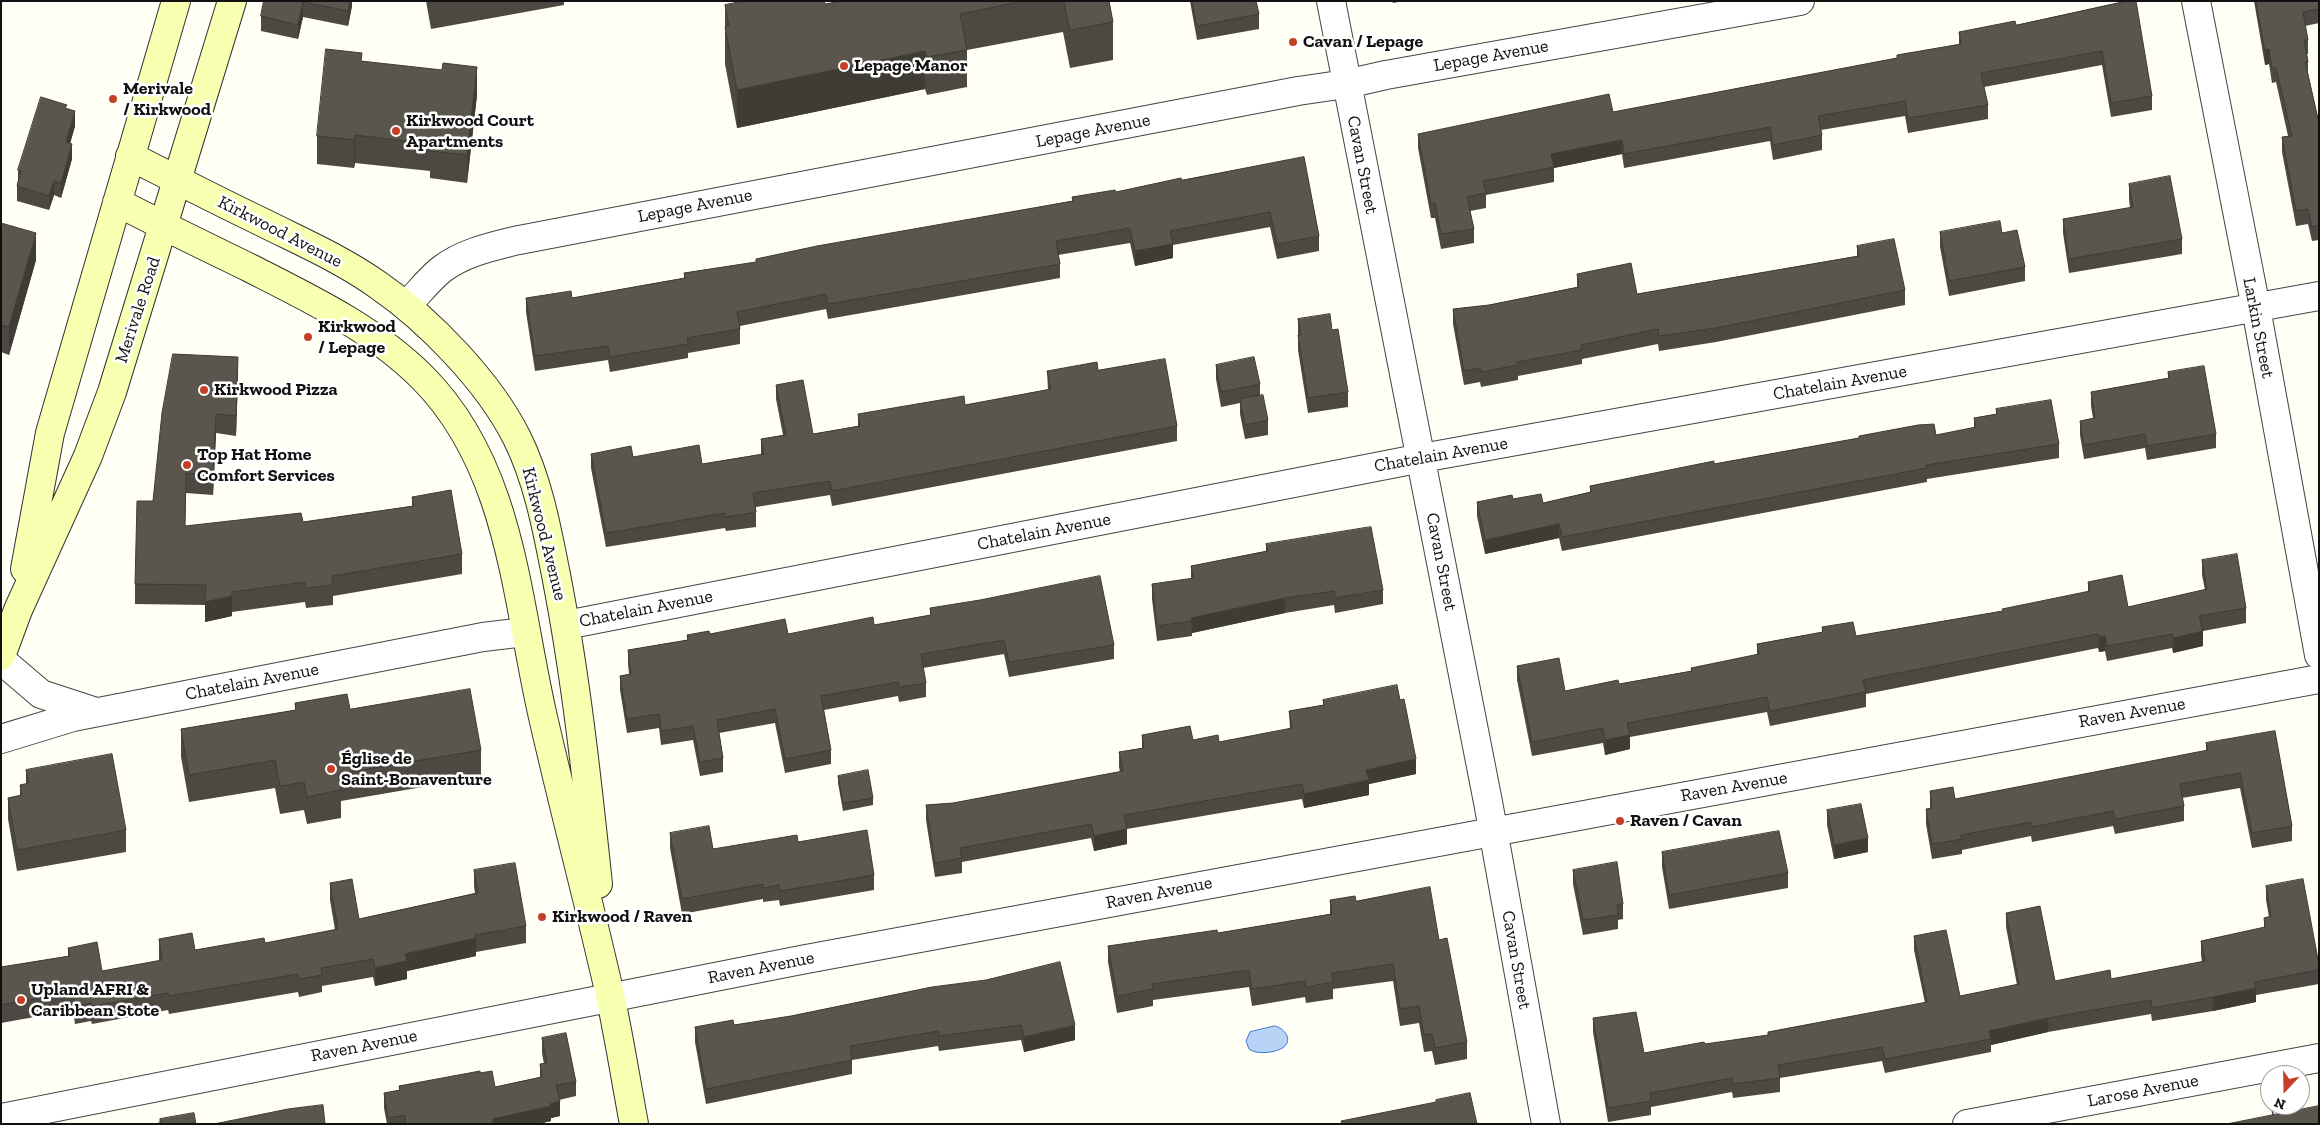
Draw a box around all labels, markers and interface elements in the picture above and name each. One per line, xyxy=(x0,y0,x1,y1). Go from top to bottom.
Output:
place label: Cavan / Lepage xyxy=(1303,31,1423,53)
street label: Lepage Avenue xyxy=(1432,35,1550,77)
marker: Cavan / Lepage xyxy=(1287,36,1299,48)
place label: Lepage Manor xyxy=(854,55,968,77)
marker: Lepage Manor xyxy=(838,60,850,72)
place label: Merivale / Kirkwood xyxy=(123,78,211,120)
marker: Merivale / Kirkwood xyxy=(107,93,119,105)
street label: Lepage Avenue xyxy=(1034,109,1152,153)
place label: Kirkwood Court Apartments xyxy=(406,110,534,152)
street label: Cavan Street xyxy=(1342,114,1382,216)
marker: Kirkwood Court Apartments xyxy=(390,125,402,137)
street label: Lepage Avenue xyxy=(636,184,754,228)
street label: Kirkwood Avenue xyxy=(214,191,346,273)
street label: Merivale Road xyxy=(111,254,165,366)
street label: Larkin Street xyxy=(2238,276,2278,380)
place label: Kirkwood / Lepage xyxy=(318,316,396,358)
marker: Kirkwood / Lepage xyxy=(302,331,314,343)
street label: Chatelain Avenue xyxy=(1771,361,1909,405)
place label: Kirkwood Pizza xyxy=(214,379,338,401)
marker: Kirkwood Pizza xyxy=(198,384,210,396)
street label: Chatelain Avenue xyxy=(1372,433,1510,477)
place label: Top Hat Home Comfort Services xyxy=(197,444,335,486)
marker: Top Hat Home Comfort Services xyxy=(181,459,193,471)
street label: Kirkwood Avenue xyxy=(517,465,571,603)
street label: Chatelain Avenue xyxy=(975,508,1113,556)
street label: Cavan Street xyxy=(1421,511,1461,613)
street label: Chatelain Avenue xyxy=(577,585,715,633)
street label: Chatelain Avenue xyxy=(183,658,321,706)
street label: Raven Avenue xyxy=(2077,693,2187,733)
place label: Église de Saint-Bonaventure xyxy=(341,748,492,791)
marker: Église de Saint-Bonaventure xyxy=(325,763,337,775)
street label: Raven Avenue xyxy=(1679,767,1789,807)
place label: Raven / Cavan xyxy=(1630,810,1742,832)
marker: Raven / Cavan xyxy=(1614,815,1626,827)
street label: Raven Avenue xyxy=(1104,872,1214,914)
place label: Kirkwood / Raven xyxy=(552,906,692,928)
street label: Cavan Street xyxy=(1497,909,1535,1011)
marker: Kirkwood / Raven xyxy=(536,911,548,923)
street label: Raven Avenue xyxy=(706,947,816,989)
place label: Upland AFRI & Caribbean Stote xyxy=(31,979,159,1022)
marker: Upland AFRI & Caribbean Stote xyxy=(15,994,27,1006)
street label: Raven Avenue xyxy=(309,1025,419,1067)
north arrow xyxy=(2260,1065,2310,1115)
street label: Larose Avenue xyxy=(2086,1070,2200,1112)
text: N xyxy=(2272,1094,2288,1113)

